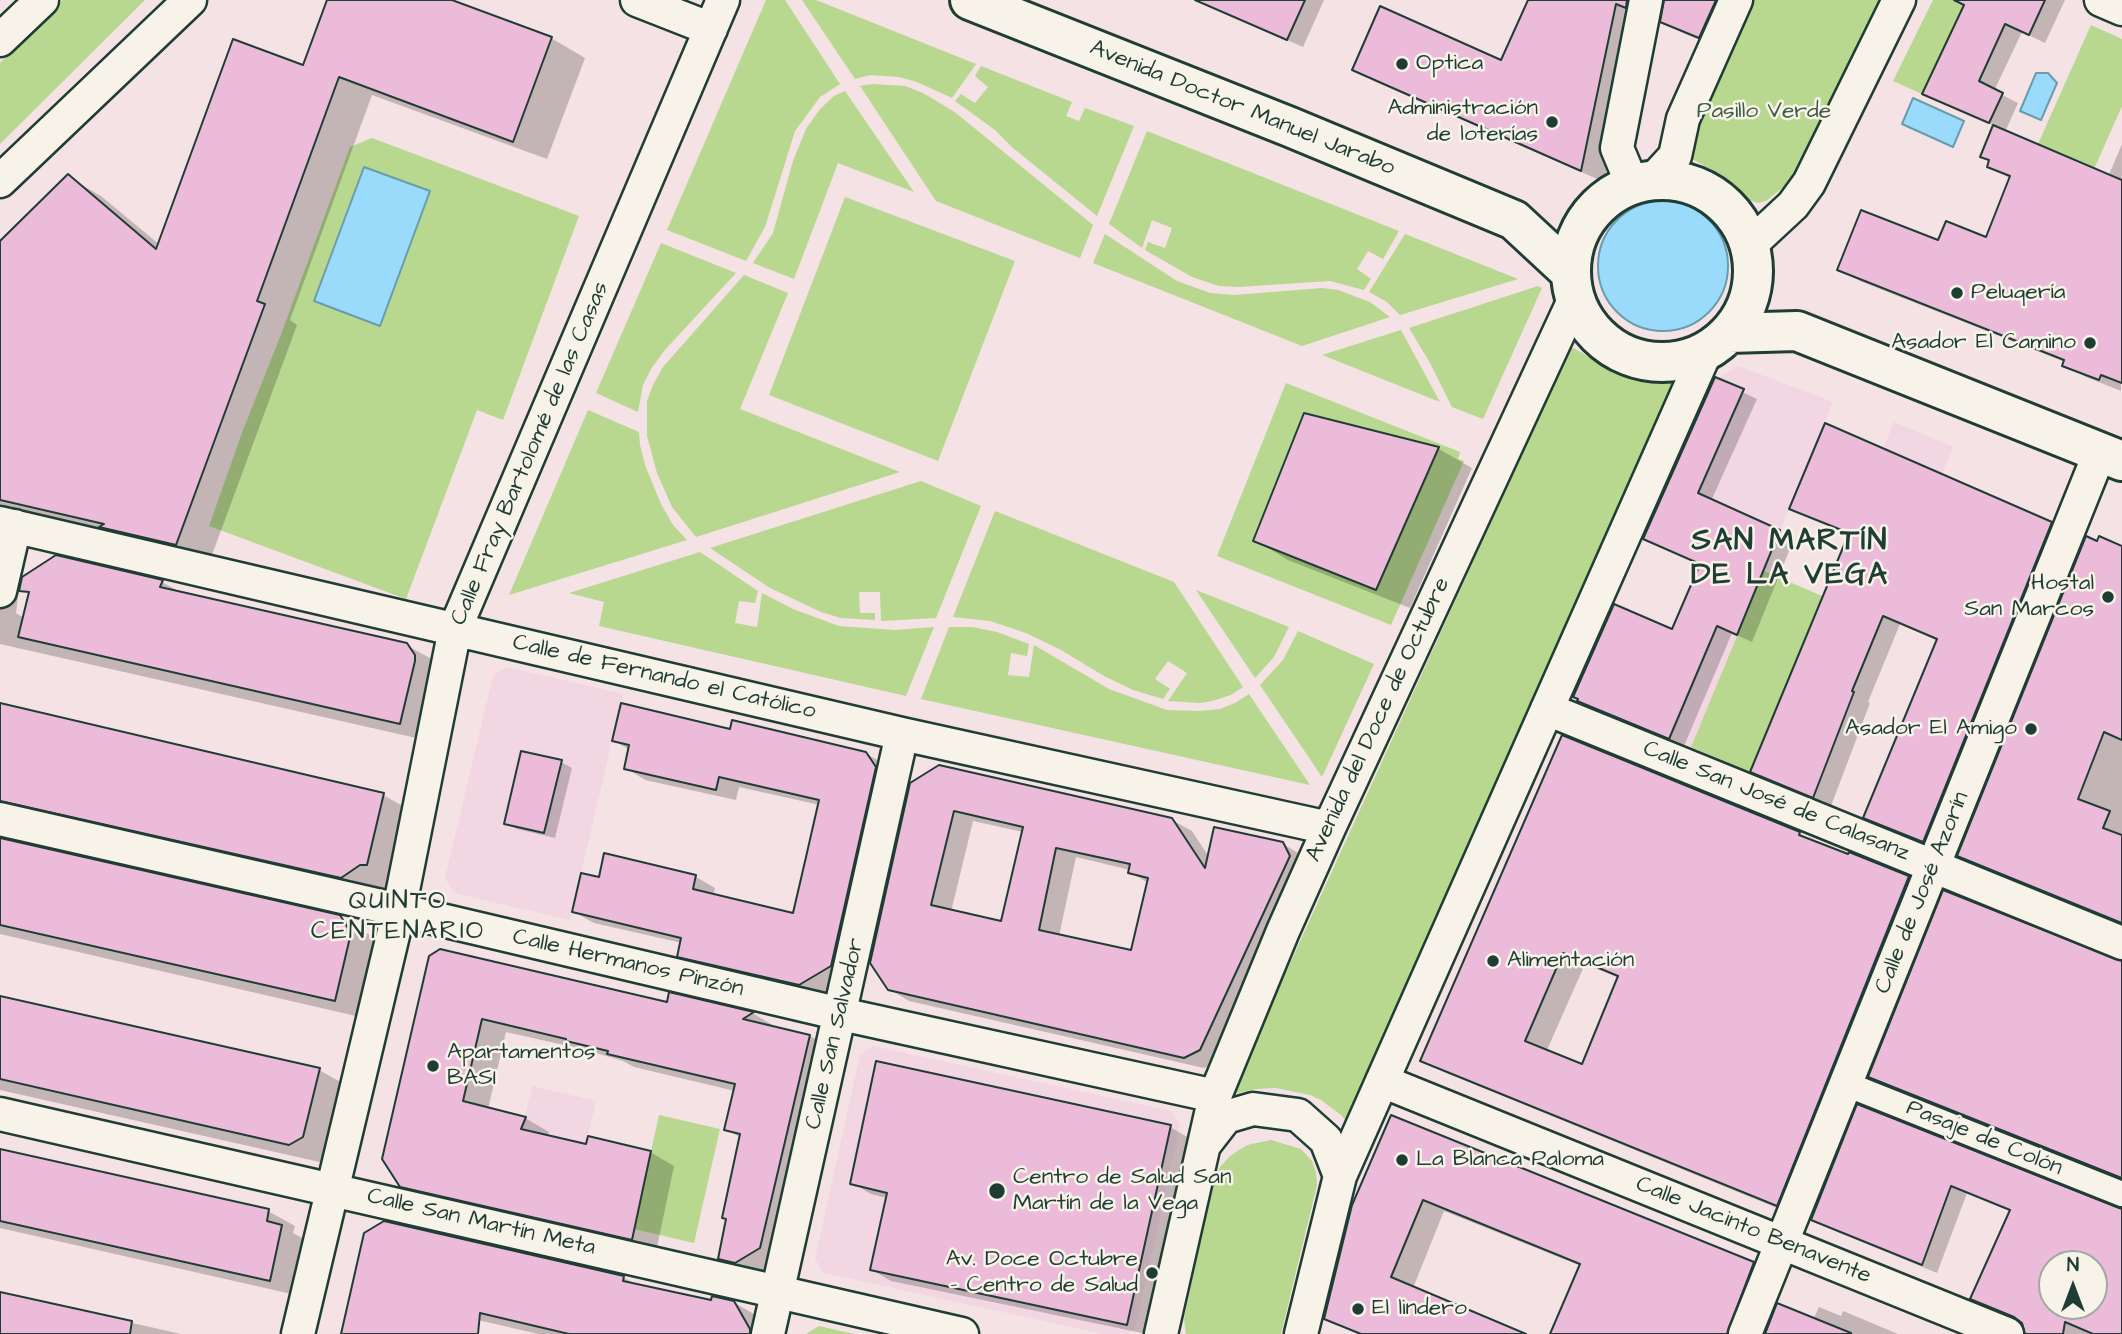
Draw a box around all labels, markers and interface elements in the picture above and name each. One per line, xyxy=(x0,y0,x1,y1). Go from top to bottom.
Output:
street label: Avenida Doctor Manuel Jarabo xyxy=(1085,35,1399,183)
place label: Optica xyxy=(1416,50,1483,78)
marker: Optica xyxy=(1394,56,1410,72)
place label: Administración de loterías xyxy=(1387,95,1538,149)
park label: Pasillo Verde xyxy=(1697,98,1831,126)
marker: Administración de loterías xyxy=(1544,114,1560,130)
street label: Calle Fray Bartolomé de las Casas xyxy=(446,278,616,630)
place label: Peluqería xyxy=(1971,279,2066,307)
marker: Peluqería xyxy=(1949,285,1965,301)
place label: Asador El Camino xyxy=(1891,329,2076,357)
marker: Asador El Camino xyxy=(2082,335,2098,351)
district label: SAN MARTÍN DE LA VEGA xyxy=(1692,525,1888,596)
place label: Hostal San Marcos xyxy=(1964,570,2094,624)
street label: Avenida del Doce de Octubre xyxy=(1301,574,1457,866)
marker: Hostal San Marcos xyxy=(2100,589,2116,605)
street label: Calle de Fernando el Católico xyxy=(510,630,818,726)
place label: Asador El Amigo xyxy=(1845,715,2017,743)
marker: Asador El Amigo xyxy=(2023,721,2039,737)
street label: Calle San José de Calasanz xyxy=(1639,736,1913,868)
street label: Calle de José Azorín xyxy=(1870,788,1976,998)
district label: QUINTO CENTENARIO xyxy=(312,887,484,948)
street label: Calle Hermanos Pinzón xyxy=(510,924,746,1004)
street label: Calle San Salvador xyxy=(801,936,871,1132)
place label: Alimentación xyxy=(1507,947,1634,975)
marker: Alimentación xyxy=(1485,953,1501,969)
place label: Apartamentos BASI xyxy=(447,1039,596,1093)
marker: Apartamentos BASI xyxy=(425,1058,441,1074)
street label: Pasaje de Colón xyxy=(1902,1095,2066,1183)
place label: La Blanca Paloma xyxy=(1416,1146,1604,1174)
marker: La Blanca Paloma xyxy=(1394,1152,1410,1168)
place label: Centro de Salud San Martín de la Vega xyxy=(1013,1164,1232,1218)
street label: Calle Jacinto Benavente xyxy=(1631,1171,1875,1291)
marker: Centro de Salud San Martín de la Vega xyxy=(987,1181,1007,1201)
street label: Calle San Martín Meta xyxy=(364,1183,598,1263)
place label: Av. Doce Octubre - Centro de Salud xyxy=(946,1246,1138,1300)
north arrow xyxy=(2038,1250,2108,1320)
text: N xyxy=(2067,1252,2079,1279)
marker: Av. Doce Octubre - Centro de Salud xyxy=(1144,1265,1160,1281)
place label: El lindero xyxy=(1372,1295,1467,1323)
marker: El lindero xyxy=(1350,1301,1366,1317)

